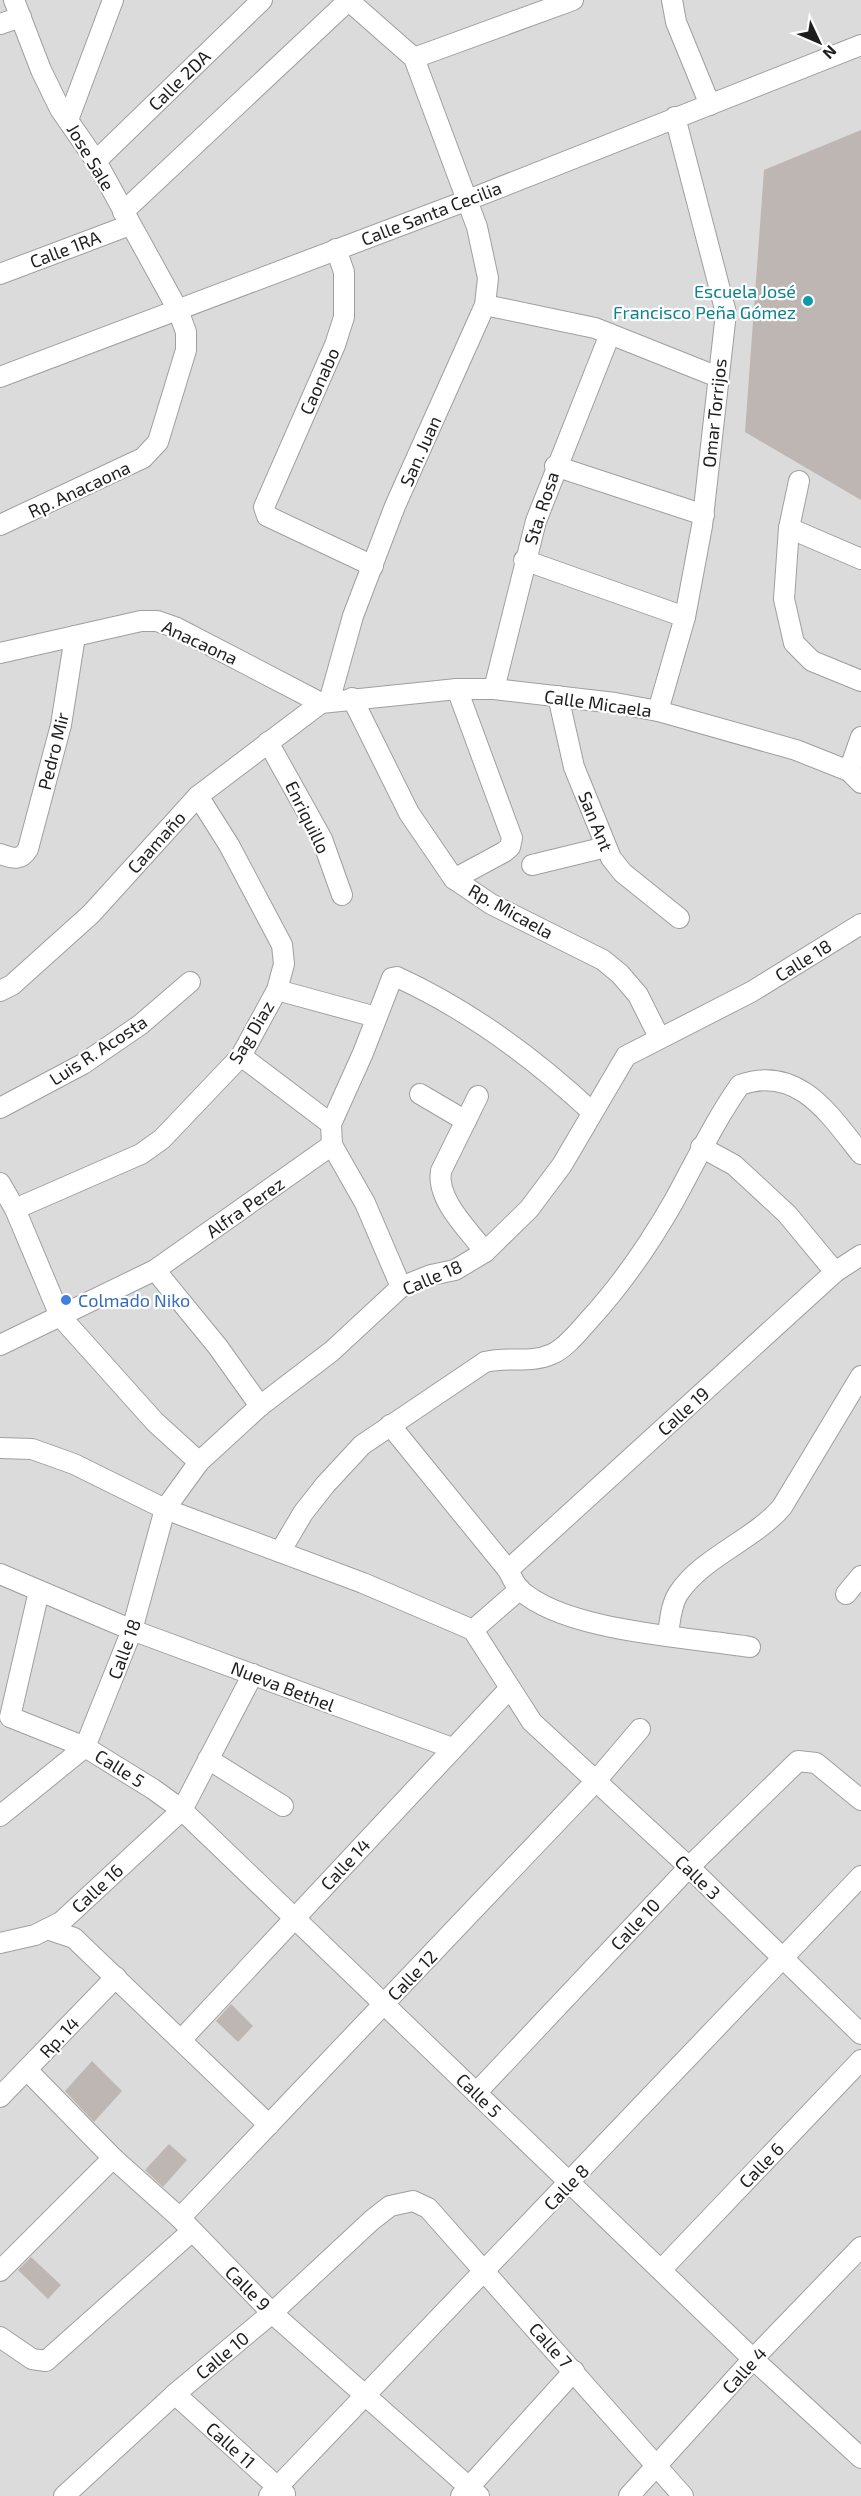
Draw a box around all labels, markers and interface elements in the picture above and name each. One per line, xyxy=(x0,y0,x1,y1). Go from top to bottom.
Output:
north arrow xyxy=(789,12,849,72)
text: N xyxy=(819,42,841,64)
street label: Calle 2DA xyxy=(143,45,215,115)
street label: Jose Sale xyxy=(62,120,120,194)
street label: Calle Santa Cecilia xyxy=(358,176,504,250)
street label: Calle 1RA xyxy=(27,225,104,273)
place label: Escuela José Francisco Peña Gómez xyxy=(613,280,796,323)
marker: Escuela José Francisco Peña Gómez xyxy=(801,294,815,308)
street label: Caonabo xyxy=(294,344,344,418)
street label: Omar Torrijos xyxy=(697,357,731,469)
street label: San. Juan xyxy=(395,412,445,490)
street label: Rp. Anacaona xyxy=(24,456,134,522)
street label: Sta. Rosa xyxy=(519,469,563,547)
street label: Anacaona xyxy=(159,615,241,669)
street label: Calle Micaela xyxy=(543,685,653,721)
street label: Pedro Mir xyxy=(33,710,73,792)
street label: Enriquillo xyxy=(281,777,335,857)
street label: San Ant xyxy=(574,788,618,854)
street label: Caamaño xyxy=(122,806,190,878)
street label: Rp. Micaela xyxy=(465,879,557,943)
street label: Calle 18 xyxy=(771,934,835,986)
street label: Sag Diaz xyxy=(224,997,278,1067)
street label: Luis R. Acosta xyxy=(45,1010,151,1090)
street label: Alfra Perez xyxy=(202,1172,288,1242)
street label: Calle 18 xyxy=(399,1255,465,1299)
place label: Colmado Niko xyxy=(78,1289,190,1311)
marker: Colmado Niko xyxy=(59,1293,73,1307)
street label: Calle 19 xyxy=(653,1382,713,1440)
street label: Calle 18 xyxy=(103,1616,145,1682)
street label: Nueva Bethel xyxy=(228,1656,338,1716)
street label: Calle 5 xyxy=(91,1744,149,1792)
street label: Calle 14 xyxy=(316,1834,374,1894)
street label: Calle 3 xyxy=(671,1850,725,1904)
street label: Calle 16 xyxy=(67,1859,127,1917)
street label: Calle 10 xyxy=(606,1894,664,1954)
street label: Calle 12 xyxy=(383,1945,441,2005)
street label: Rp. 14 xyxy=(35,2012,83,2062)
street label: Calle 5 xyxy=(452,2068,506,2122)
street label: Calle 6 xyxy=(734,2138,788,2192)
street label: Calle 8 xyxy=(539,2159,593,2215)
street label: Calle 9 xyxy=(221,2261,275,2315)
street label: Calle 7 xyxy=(525,2318,577,2372)
street label: Calle 10 xyxy=(191,2326,253,2384)
street label: Calle 4 xyxy=(717,2342,771,2398)
street label: Calle 11 xyxy=(202,2417,260,2473)

